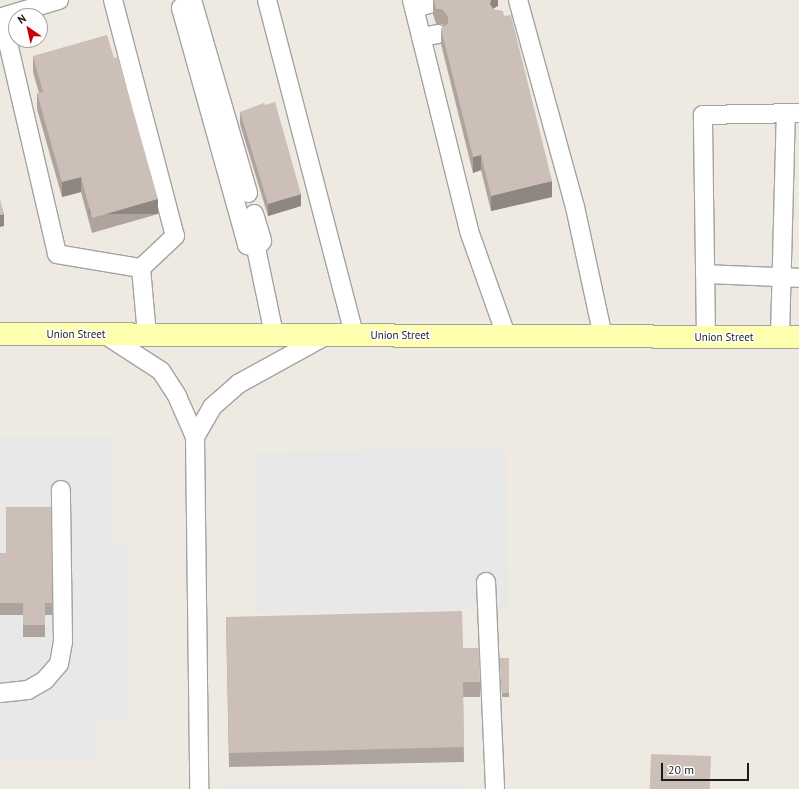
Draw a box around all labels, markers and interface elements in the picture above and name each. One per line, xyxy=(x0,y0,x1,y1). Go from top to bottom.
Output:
north arrow xyxy=(8,8,48,48)
text: N xyxy=(15,11,29,27)
street label: Union Street xyxy=(46,327,106,341)
street label: Union Street xyxy=(370,328,430,342)
street label: Union Street xyxy=(694,330,754,344)
scale bar xyxy=(663,755,751,781)
text: 20 m xyxy=(668,762,694,777)

